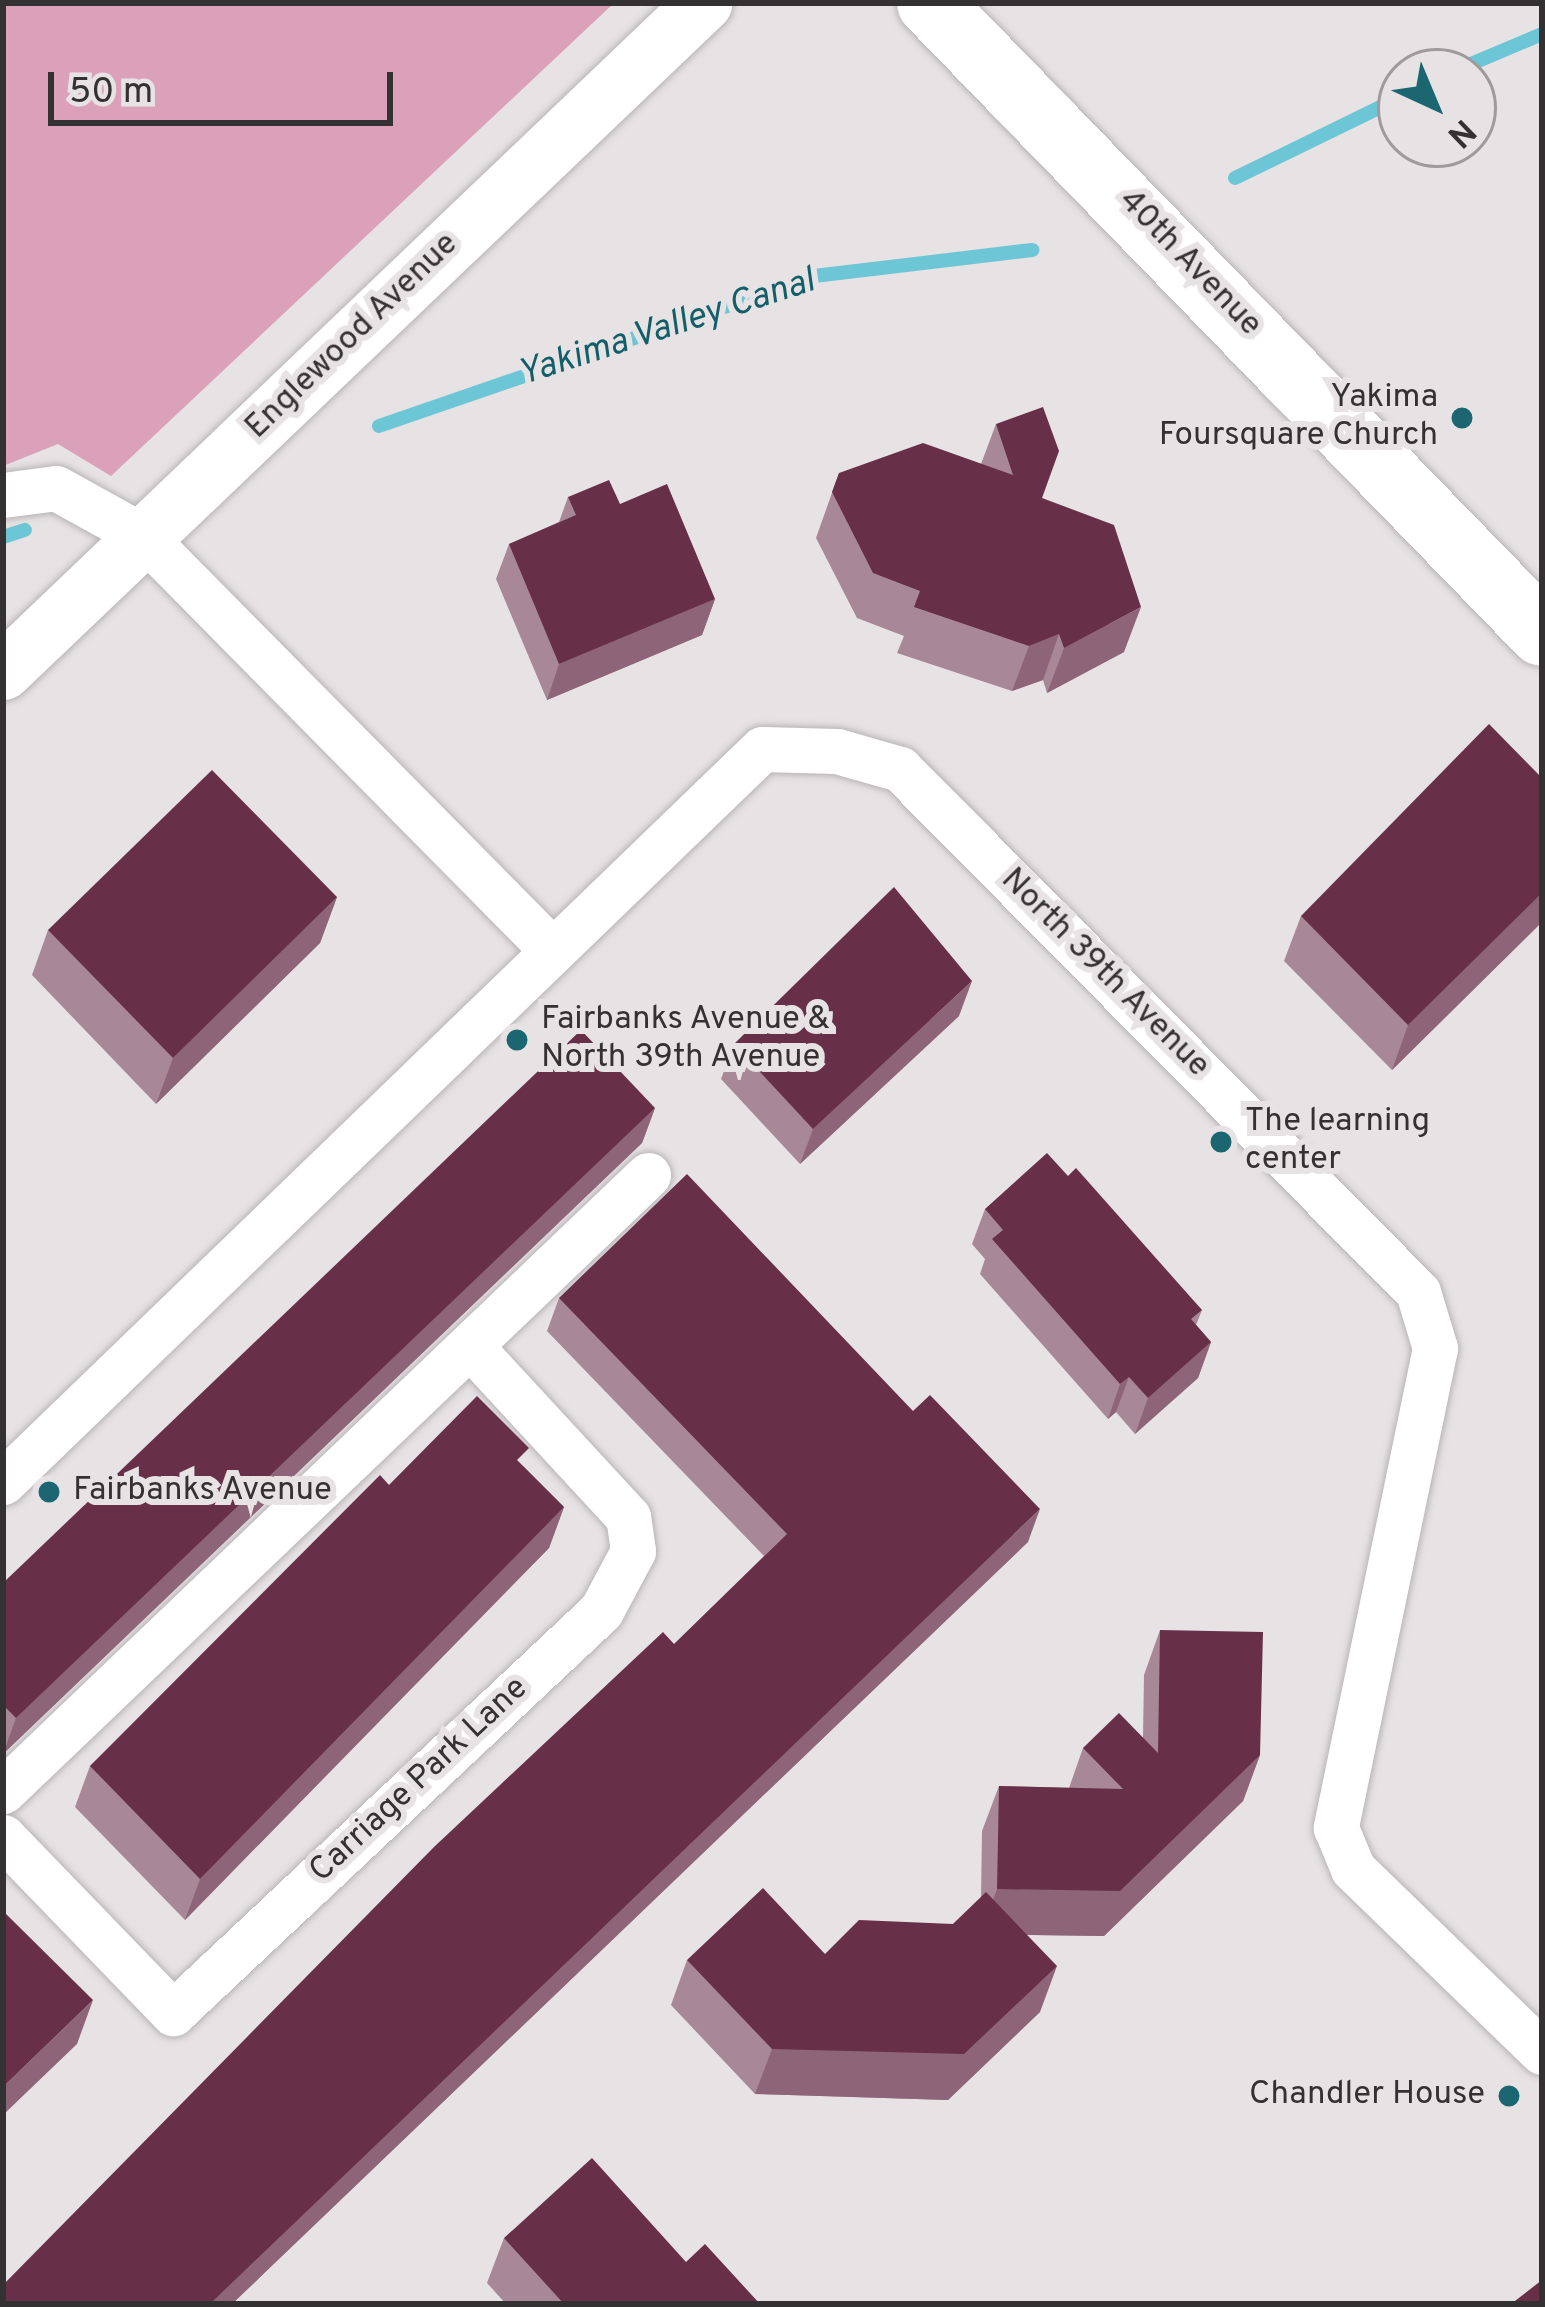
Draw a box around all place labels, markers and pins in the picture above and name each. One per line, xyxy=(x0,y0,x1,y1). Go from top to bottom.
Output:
place label: Yakima Foursquare Church xyxy=(1159,379,1438,457)
marker: Yakima Foursquare Church xyxy=(1449,405,1475,431)
place label: Fairbanks Avenue & North 39th Avenue xyxy=(541,1001,831,1079)
marker: Fairbanks Avenue & North 39th Avenue xyxy=(504,1027,530,1053)
place label: The learning center xyxy=(1245,1103,1430,1181)
marker: The learning center xyxy=(1208,1129,1234,1155)
place label: Fairbanks Avenue xyxy=(73,1472,333,1512)
marker: Fairbanks Avenue xyxy=(36,1479,62,1505)
place label: Chandler House xyxy=(1249,2076,1485,2116)
marker: Chandler House xyxy=(1496,2083,1522,2109)

